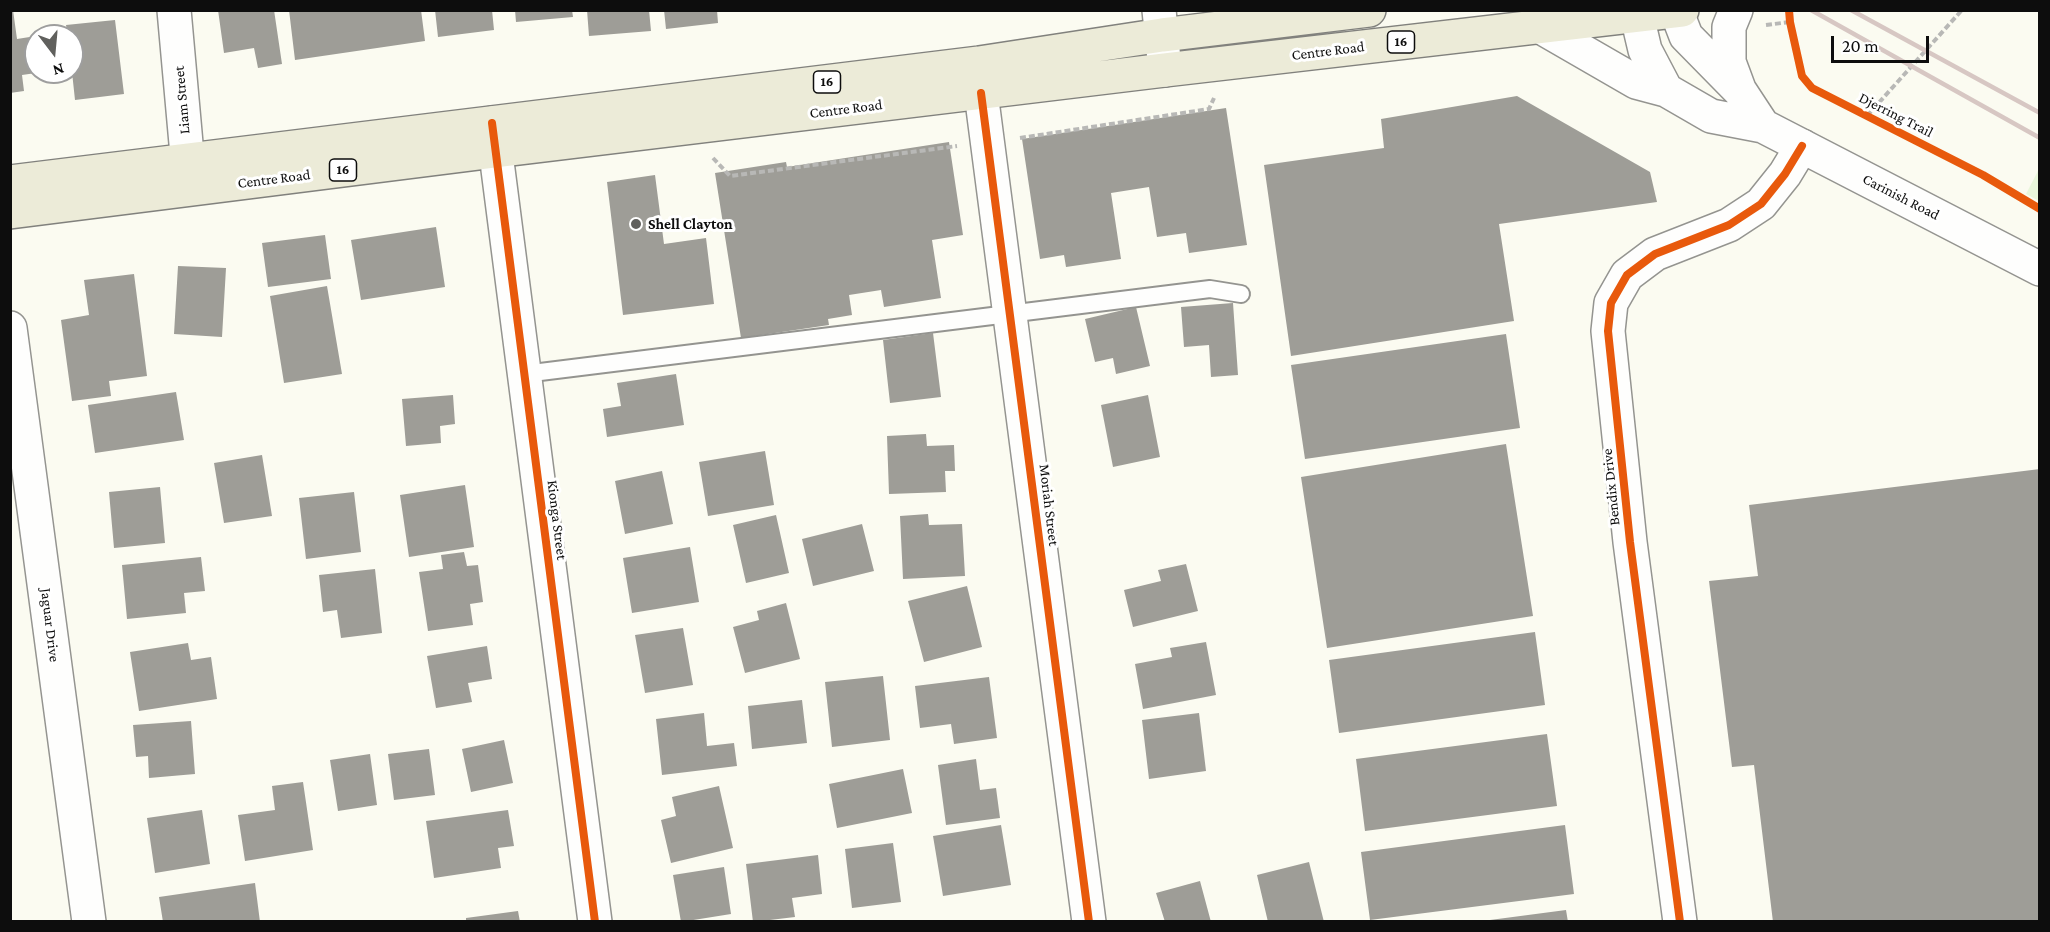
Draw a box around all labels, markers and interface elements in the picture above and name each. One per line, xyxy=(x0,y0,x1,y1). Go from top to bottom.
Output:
north arrow xyxy=(24,24,84,84)
scale bar xyxy=(1834,24,1932,62)
road number: 16 xyxy=(1388,31,1414,53)
text: 20 m xyxy=(1842,36,1879,56)
street label: Centre Road xyxy=(1291,38,1365,64)
text: N xyxy=(51,60,66,80)
street label: Liam Street xyxy=(170,65,194,135)
road number: 16 xyxy=(814,71,840,93)
street label: Djerring Trail xyxy=(1856,89,1936,141)
street label: Centre Road xyxy=(809,96,883,122)
road number: 16 xyxy=(330,159,356,181)
street label: Centre Road xyxy=(237,166,311,192)
street label: Carinish Road xyxy=(1859,170,1943,224)
place label: Shell Clayton xyxy=(648,215,733,233)
marker: Shell Clayton xyxy=(629,217,643,231)
street label: Bendix Drive xyxy=(1598,448,1624,526)
street label: Moriah Street xyxy=(1035,463,1063,547)
street label: Kionga Street xyxy=(543,479,571,561)
street label: Jaguar Drive xyxy=(37,587,63,663)

